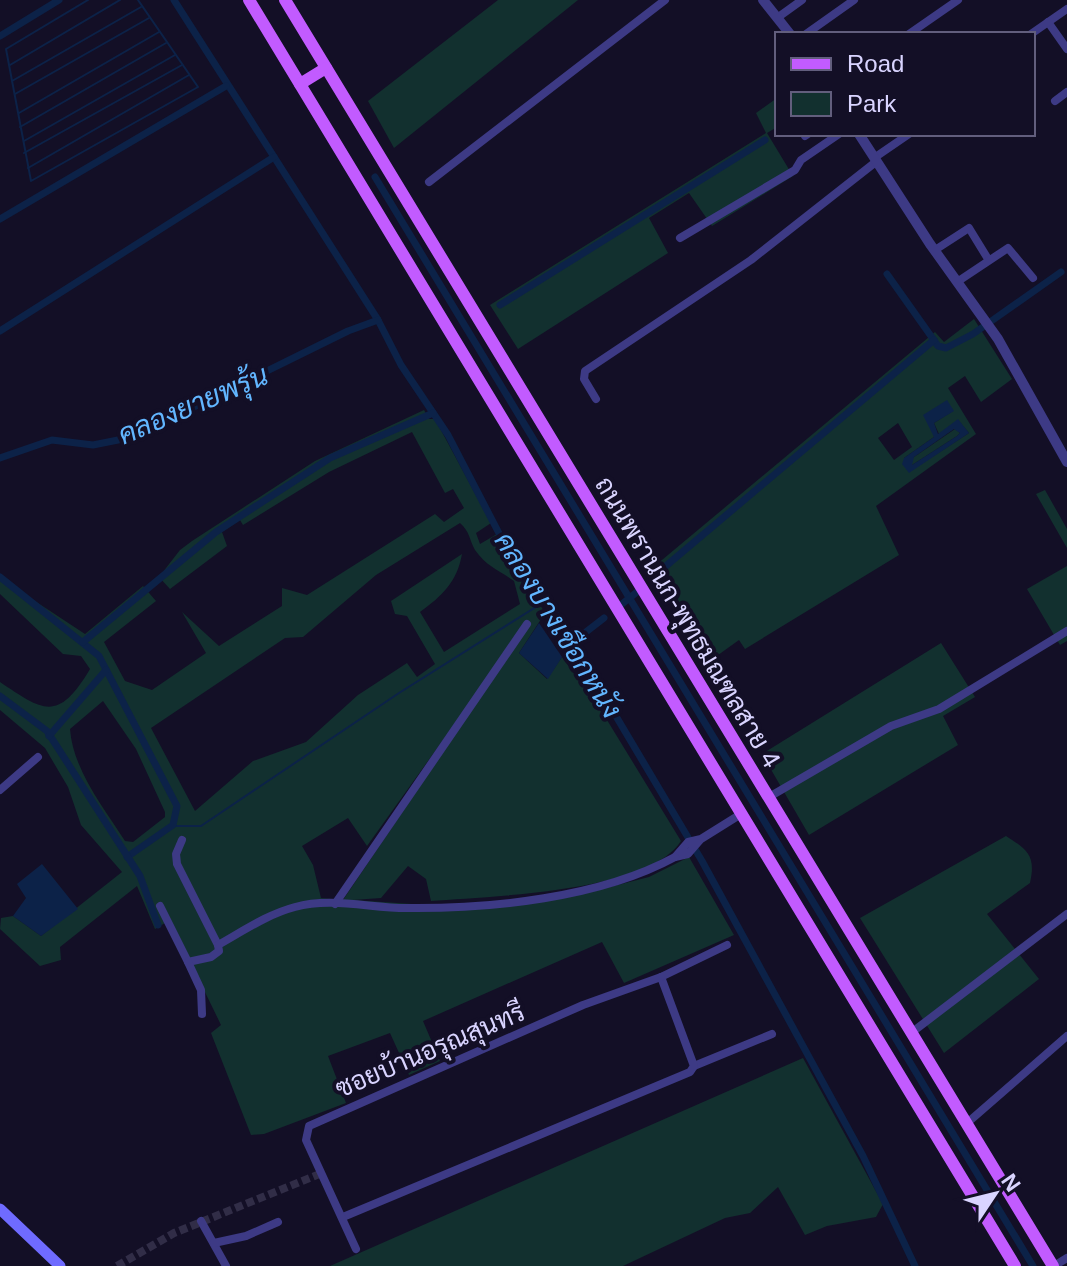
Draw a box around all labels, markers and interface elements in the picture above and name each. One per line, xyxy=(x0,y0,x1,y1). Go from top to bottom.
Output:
legend xyxy=(775,32,1035,136)
text: Road xyxy=(847,50,904,77)
text: Park xyxy=(847,90,897,117)
water label: คลองยายพรุ้น xyxy=(112,356,274,454)
street label: ถนนพรานนก-พุทธมณฑลสาย 4 xyxy=(587,471,787,774)
water label: คลองบางเชือกหนัง xyxy=(488,525,630,724)
street label: ซอยบ้านอรุณสุนทรี xyxy=(330,996,530,1106)
north arrow xyxy=(955,1154,1035,1234)
text: N xyxy=(996,1169,1026,1196)

